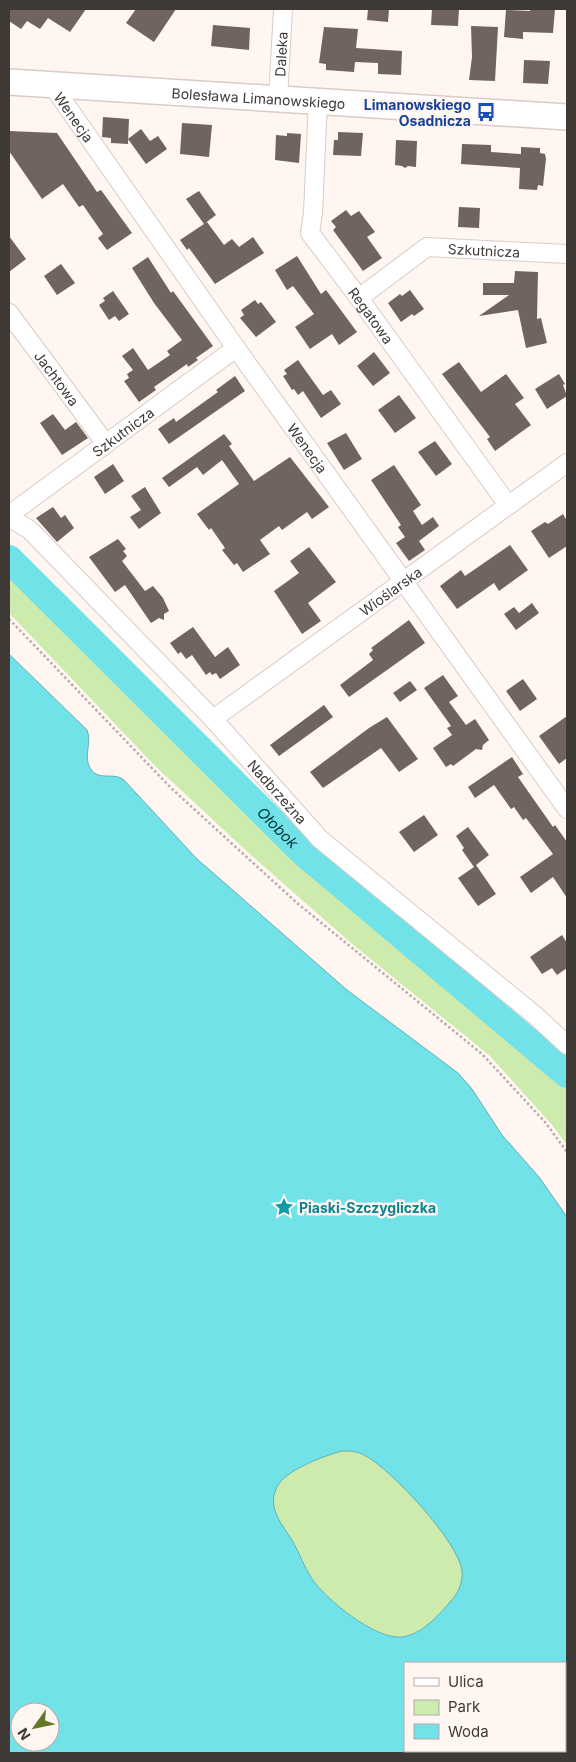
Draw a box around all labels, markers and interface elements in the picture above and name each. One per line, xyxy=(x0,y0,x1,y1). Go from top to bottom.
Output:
street label: Daleka xyxy=(271,31,290,77)
street label: Bolesława Limanowskiego xyxy=(171,84,346,112)
street label: Wenecja xyxy=(51,89,98,145)
place label: Limanowskiego Osadnicza xyxy=(364,96,471,129)
bus stop icon: Limanowskiego Osadnicza xyxy=(475,101,497,123)
street label: Szkutnicza xyxy=(447,240,520,260)
street label: Regatowa xyxy=(345,284,397,347)
street label: Jachtowa xyxy=(31,347,83,409)
street label: Szkutnicza xyxy=(88,403,157,460)
street label: Wenecja xyxy=(284,420,331,476)
street label: Wioślarska xyxy=(356,563,425,619)
street label: Nadbrzeżna xyxy=(245,756,311,827)
water label: Ołobok xyxy=(254,803,303,852)
place icon: Piaski-Szczygliczka xyxy=(273,1196,295,1218)
place label: Piaski-Szczygliczka xyxy=(299,1199,436,1216)
legend xyxy=(404,1662,566,1752)
text: Ulica xyxy=(448,1672,484,1691)
text: Park xyxy=(448,1697,481,1716)
north arrow xyxy=(10,1702,60,1752)
text: Woda xyxy=(448,1722,489,1741)
text: N xyxy=(14,1725,34,1743)

